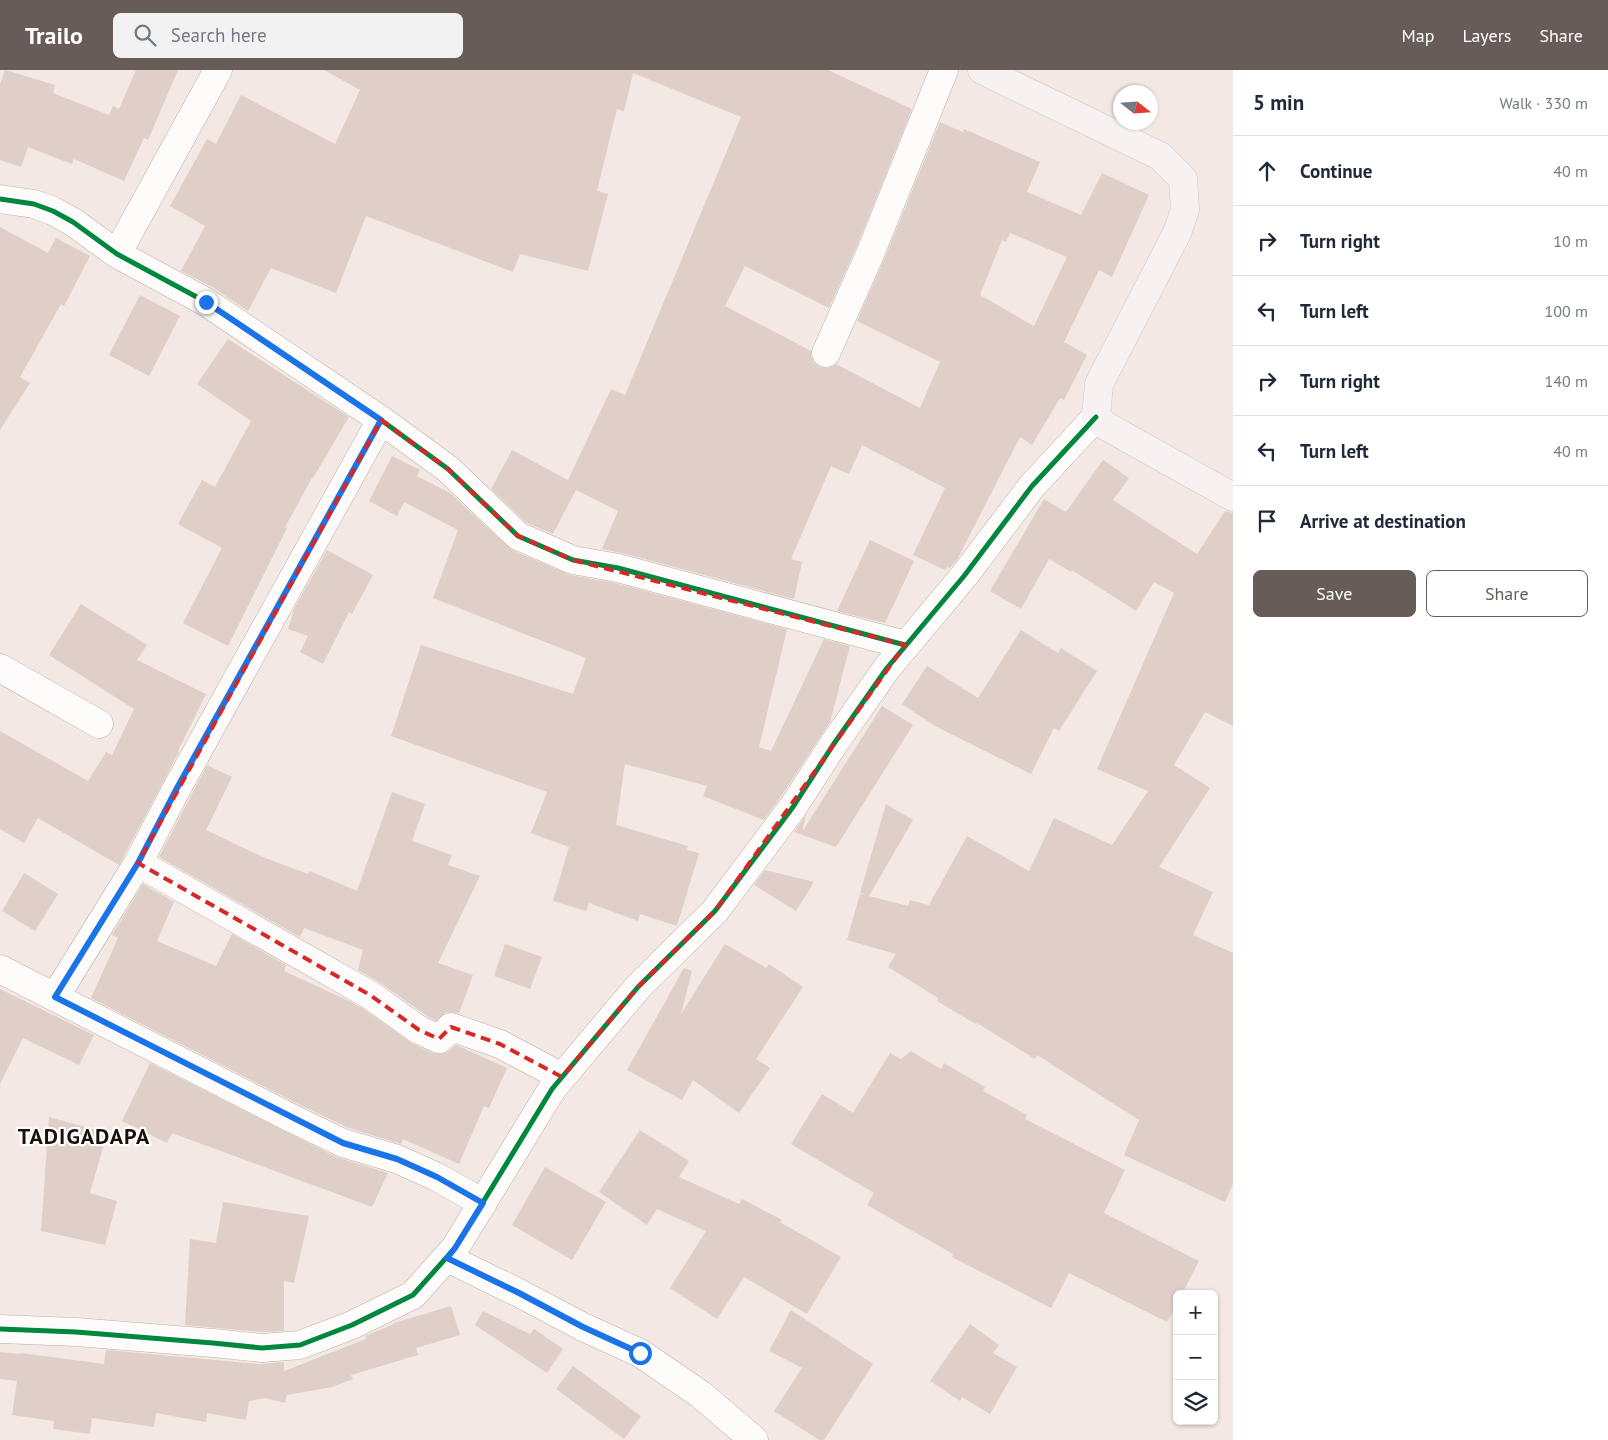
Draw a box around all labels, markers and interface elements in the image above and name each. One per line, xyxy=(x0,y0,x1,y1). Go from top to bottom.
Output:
search box xyxy=(113,13,463,58)
text: Trailo xyxy=(25,20,83,51)
icon: search xyxy=(131,21,159,49)
text: Search here xyxy=(171,23,267,47)
text: Map xyxy=(1402,24,1434,47)
text: Layers xyxy=(1462,24,1511,47)
text: Share xyxy=(1539,24,1583,47)
north arrow xyxy=(1113,85,1158,130)
text: 5 min xyxy=(1253,89,1304,116)
text: Walk · 330 m xyxy=(1499,93,1588,113)
icon: ahead xyxy=(1253,157,1281,185)
text: Continue xyxy=(1300,159,1372,183)
text: 40 m xyxy=(1553,161,1588,181)
icon: right xyxy=(1253,227,1281,255)
text: Turn right xyxy=(1300,229,1380,253)
text: 10 m xyxy=(1553,231,1588,251)
route end xyxy=(195,291,218,314)
icon: left xyxy=(1253,297,1281,325)
text: Turn left xyxy=(1300,299,1369,323)
text: 100 m xyxy=(1545,301,1588,321)
icon: right xyxy=(1253,367,1281,395)
text: Turn right xyxy=(1300,369,1380,393)
text: 140 m xyxy=(1545,371,1588,391)
icon: left xyxy=(1253,437,1281,465)
text: Turn left xyxy=(1300,439,1369,463)
text: 40 m xyxy=(1553,441,1588,461)
icon: arrive xyxy=(1253,507,1281,535)
text: Arrive at destination xyxy=(1300,509,1466,533)
button: Save xyxy=(1253,570,1416,617)
button: Share xyxy=(1426,570,1588,617)
district label: TADIGADAPA xyxy=(18,1122,150,1150)
map controls xyxy=(1173,1290,1218,1425)
button: + xyxy=(1173,1290,1218,1335)
button: − xyxy=(1173,1335,1218,1380)
route start xyxy=(629,1342,652,1365)
button: layers xyxy=(1173,1380,1218,1425)

